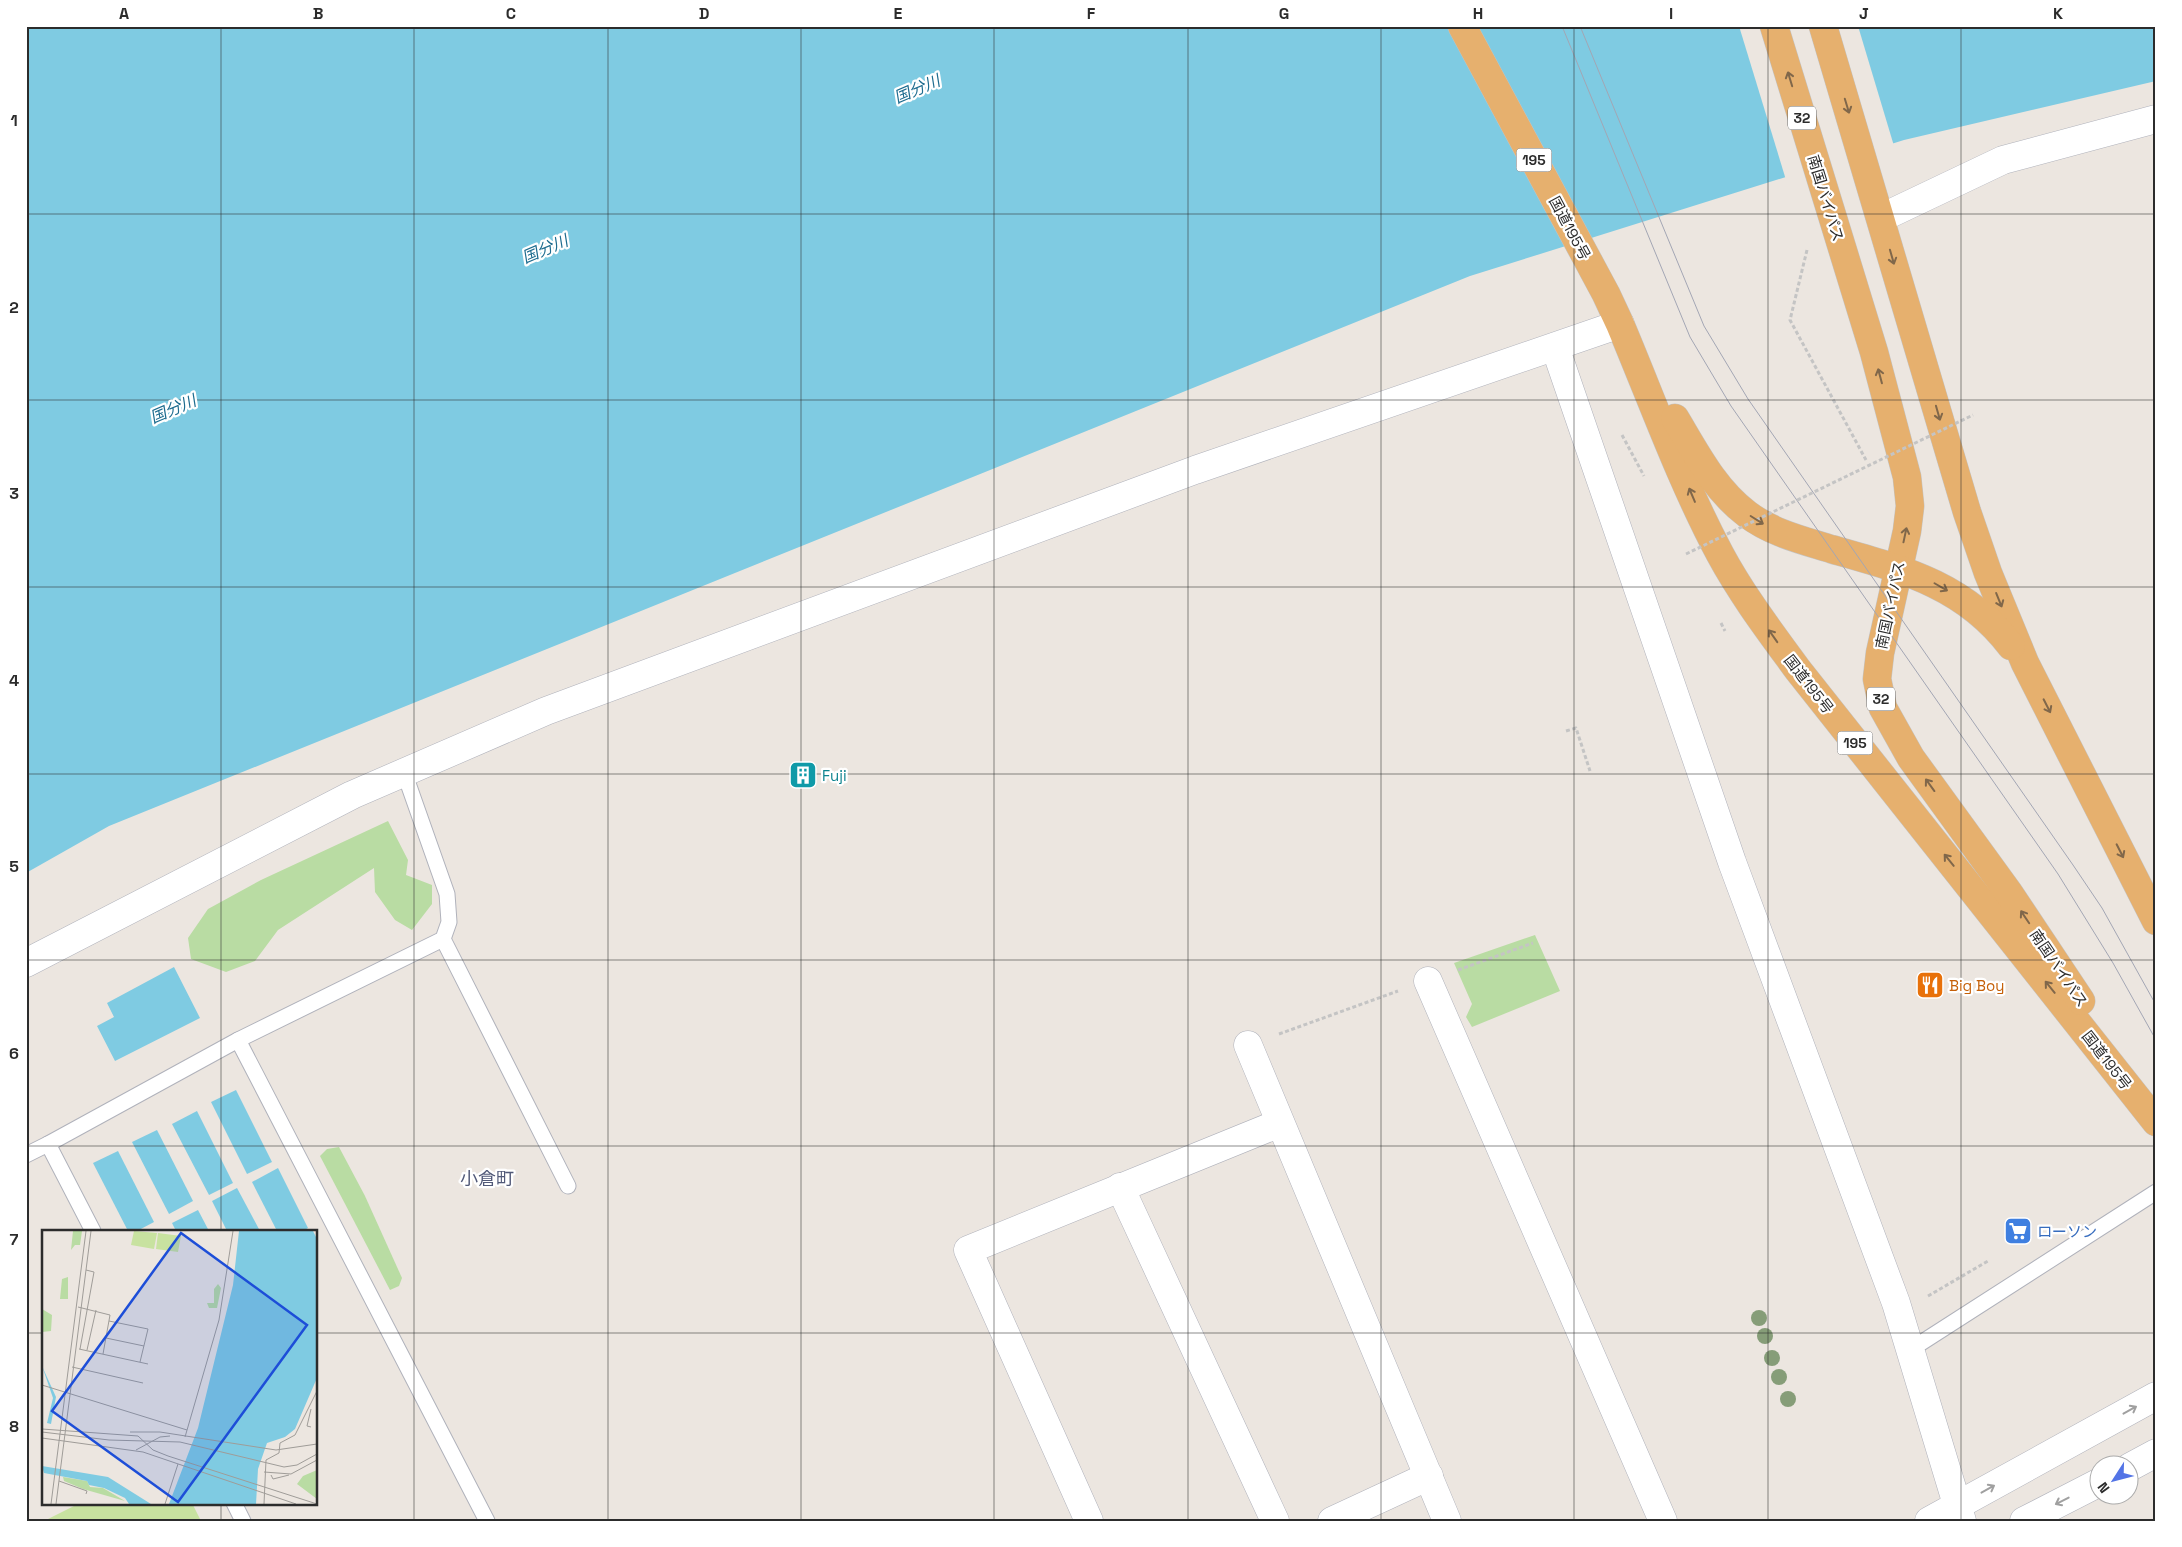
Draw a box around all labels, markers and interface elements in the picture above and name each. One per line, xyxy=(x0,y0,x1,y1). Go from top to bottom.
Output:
text: A xyxy=(119,3,129,24)
text: B xyxy=(313,3,323,24)
text: C xyxy=(506,3,516,24)
text: D xyxy=(699,3,709,24)
text: E xyxy=(894,3,903,24)
text: F xyxy=(1087,3,1096,24)
text: G xyxy=(1279,3,1289,24)
text: H xyxy=(1473,3,1483,24)
text: I xyxy=(1669,3,1673,24)
text: J xyxy=(1859,3,1869,24)
text: K xyxy=(2053,3,2063,24)
water label: 国分川 xyxy=(891,69,945,108)
one-way arrow xyxy=(1785,72,1794,87)
one-way arrow xyxy=(1843,98,1853,114)
road number: 32 xyxy=(1788,106,1816,130)
text: 1 xyxy=(10,110,18,131)
road number: 195 xyxy=(1516,148,1552,172)
street label: 南国バイパス xyxy=(1804,152,1848,244)
street label: 国道195号 xyxy=(1545,193,1595,263)
water label: 国分川 xyxy=(519,229,573,268)
one-way arrow xyxy=(1888,248,1898,264)
text: 2 xyxy=(9,297,19,318)
one-way arrow xyxy=(1875,369,1884,385)
water label: 国分川 xyxy=(147,389,201,428)
one-way arrow xyxy=(1934,404,1943,420)
text: 3 xyxy=(9,483,19,504)
one-way arrow xyxy=(1687,488,1697,503)
one-way arrow xyxy=(1749,515,1763,525)
one-way arrow xyxy=(1901,527,1911,543)
street label: 南国バイパス xyxy=(1871,559,1909,651)
one-way arrow xyxy=(1934,583,1948,593)
one-way arrow xyxy=(1995,592,2004,607)
one-way arrow xyxy=(1768,629,1778,643)
street label: 国道195号 xyxy=(1780,651,1838,717)
text: 4 xyxy=(9,670,19,691)
road number: 32 xyxy=(1867,688,1895,711)
one-way arrow xyxy=(2043,698,2052,713)
road number: 195 xyxy=(1838,731,1872,754)
building icon: Fuji xyxy=(788,760,818,790)
place label: Fuji xyxy=(822,766,847,785)
one-way arrow xyxy=(1925,778,1935,792)
one-way arrow xyxy=(2116,843,2125,858)
one-way arrow xyxy=(1943,854,1954,867)
text: 5 xyxy=(9,856,19,877)
one-way arrow xyxy=(2020,911,2030,925)
street label: 南国バイパス xyxy=(2026,926,2092,1010)
restaurant icon: Big Boy xyxy=(1915,970,1945,1000)
place label: Big Boy xyxy=(1949,976,2004,995)
one-way arrow xyxy=(2045,980,2055,994)
street label: 国道195号 xyxy=(2078,1027,2136,1093)
text: 6 xyxy=(9,1043,19,1064)
district label: 小倉町 xyxy=(460,1167,514,1190)
supermarket icon: ローソン xyxy=(2003,1216,2033,1246)
place label: ローソン xyxy=(2037,1222,2097,1241)
text: 7 xyxy=(10,1229,19,1250)
inset map xyxy=(42,1230,318,1504)
one-way arrow xyxy=(2122,1405,2137,1415)
text: 8 xyxy=(9,1416,19,1437)
north arrow xyxy=(2090,1454,2140,1504)
text: N xyxy=(2093,1479,2114,1497)
one-way arrow xyxy=(1980,1484,1994,1494)
one-way arrow xyxy=(2054,1496,2069,1506)

